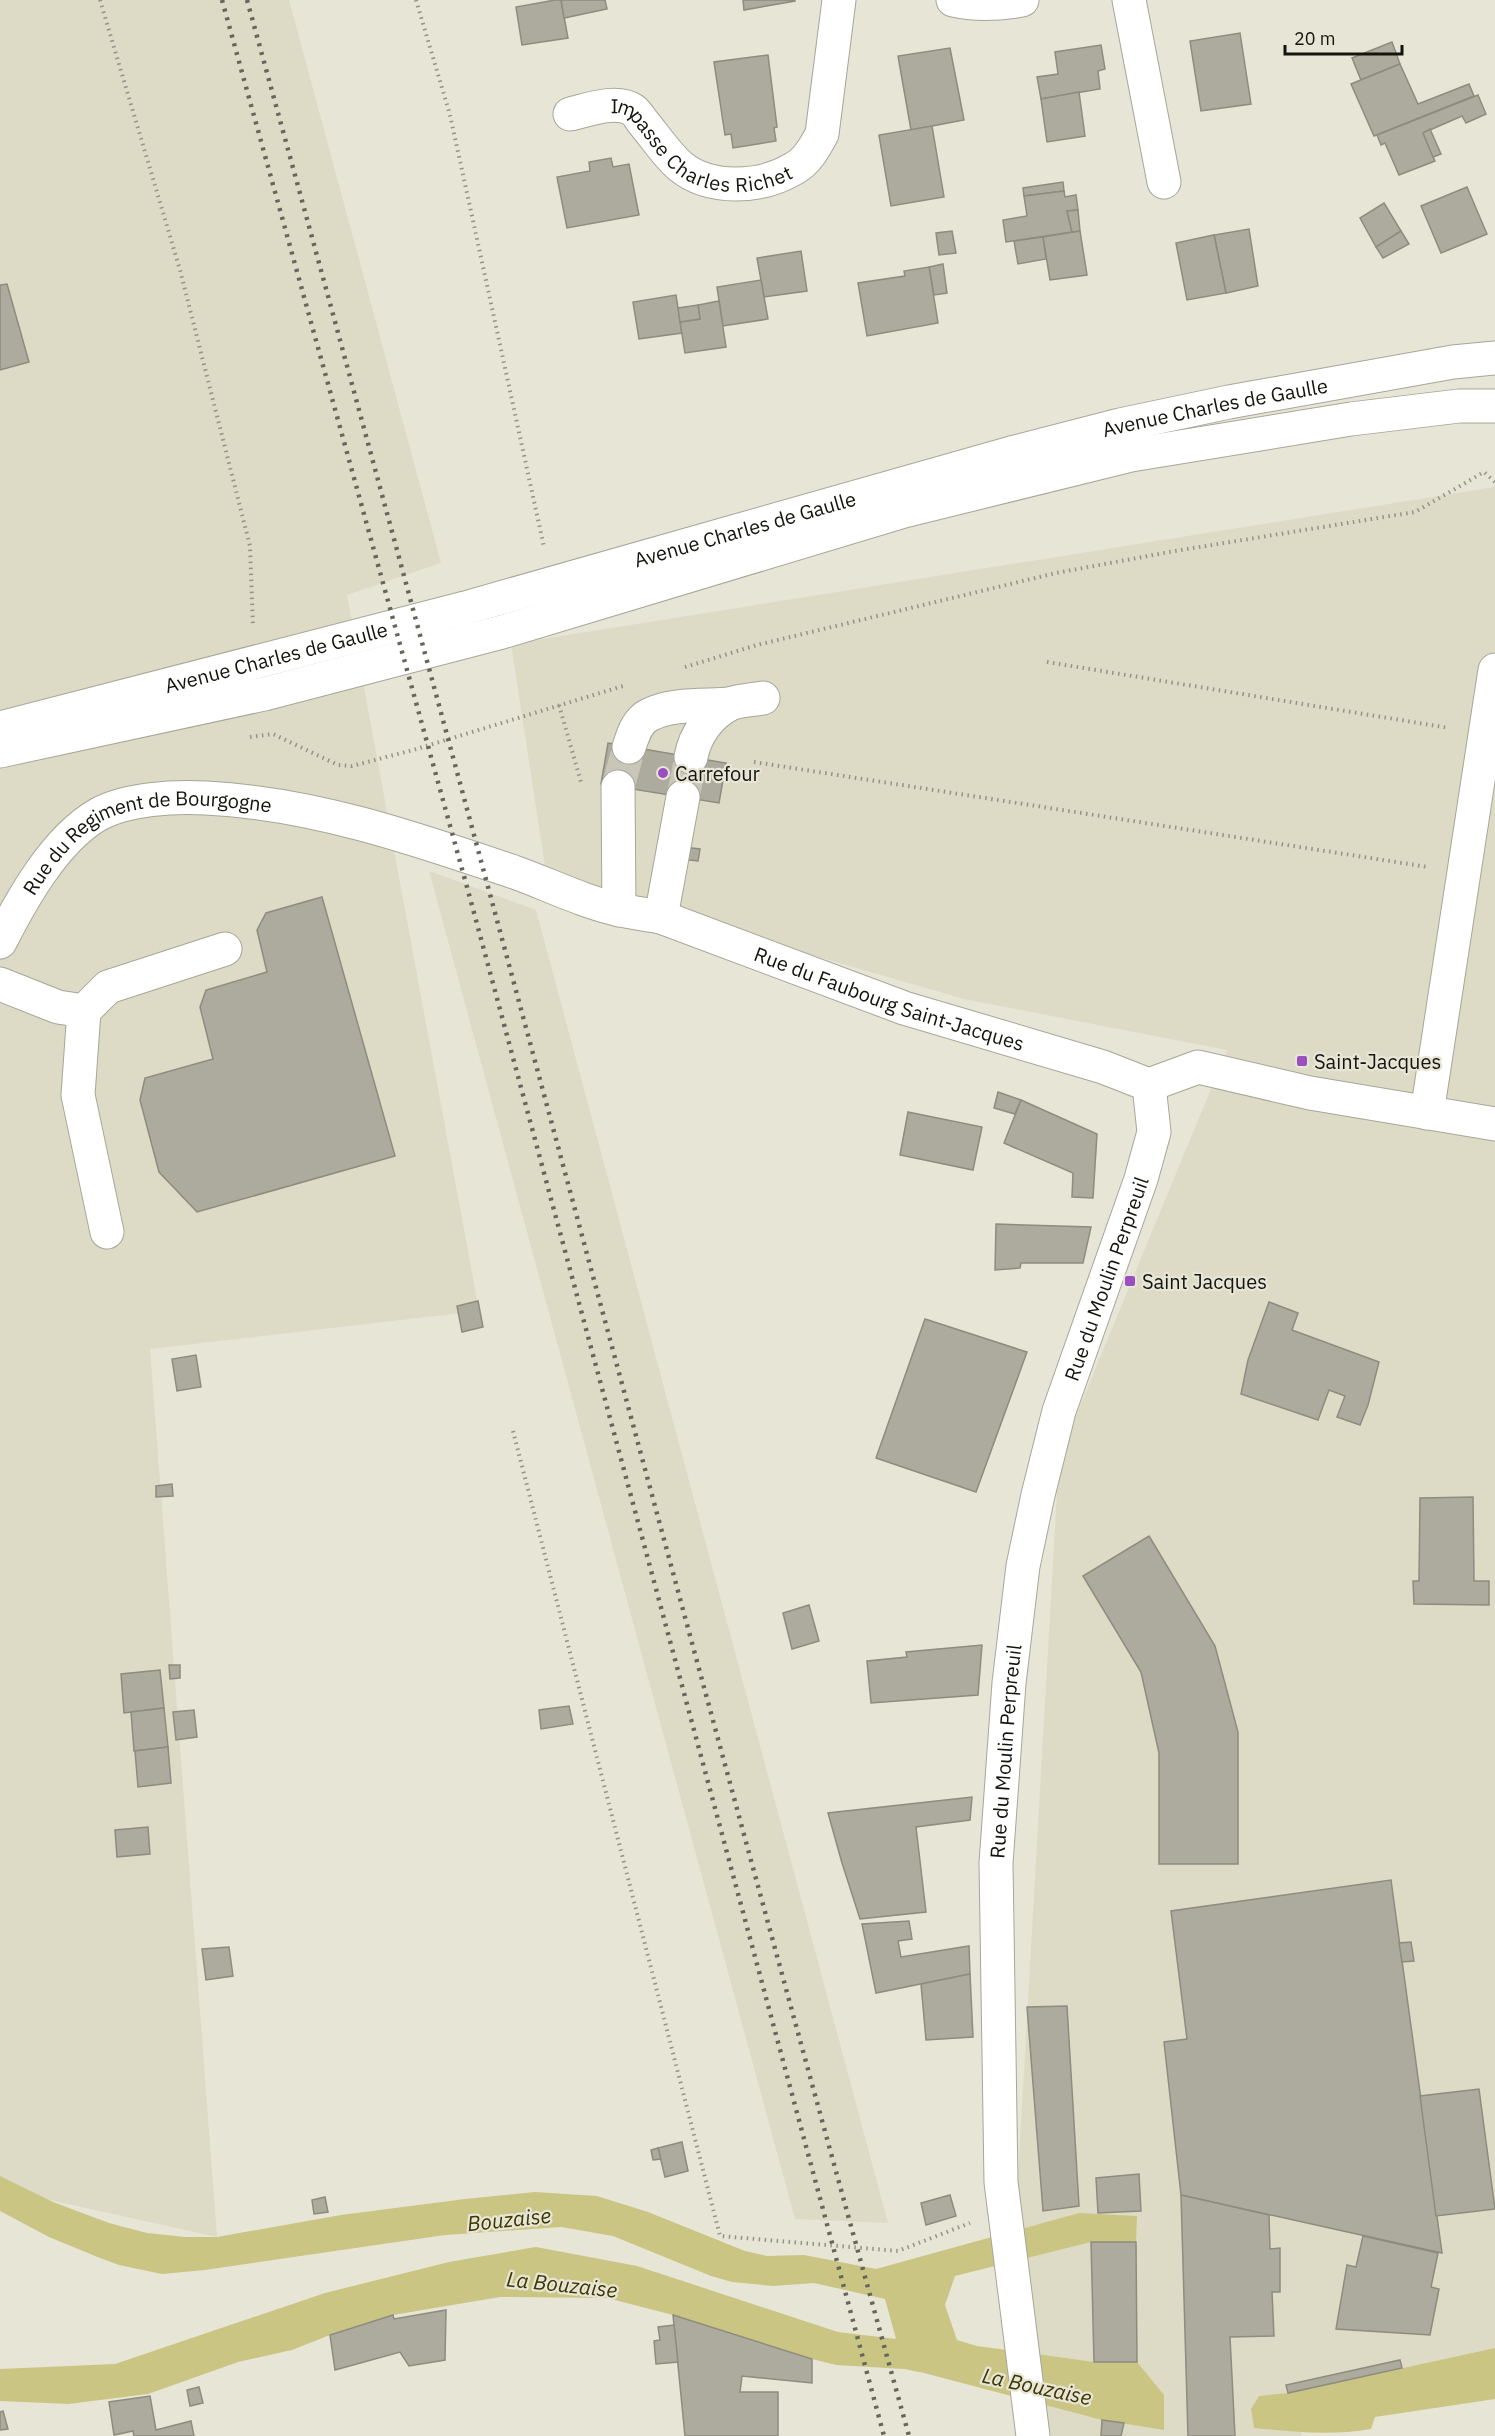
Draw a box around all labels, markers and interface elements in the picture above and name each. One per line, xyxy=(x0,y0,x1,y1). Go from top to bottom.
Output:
scale bar xyxy=(1285,18,1402,56)
text: 20 m xyxy=(1294,27,1336,50)
street label: Impasse Charles Richet xyxy=(611,92,796,198)
street label: Avenue Charles de Gaulle xyxy=(1099,371,1330,443)
street label: Avenue Charles de Gaulle xyxy=(631,484,859,573)
street label: Avenue Charles de Gaulle xyxy=(162,615,390,699)
place label: Carrefour xyxy=(675,760,760,787)
marker: Carrefour xyxy=(656,766,670,780)
street label: Rue du Regiment de Bourgogne xyxy=(16,784,274,900)
street label: Rue du Faubourg Saint-Jacques xyxy=(751,940,1028,1056)
place label: Saint-Jacques xyxy=(1314,1048,1441,1075)
marker: Saint-Jacques xyxy=(1295,1054,1309,1068)
street label: Rue du Moulin Perpreuil xyxy=(1057,1173,1154,1384)
place label: Saint Jacques xyxy=(1142,1268,1267,1295)
marker: Saint Jacques xyxy=(1123,1274,1137,1288)
street label: Rue du Moulin Perpreuil xyxy=(983,1643,1027,1859)
water label: Bouzaise xyxy=(466,2201,553,2237)
water label: La Bouzaise xyxy=(505,2264,619,2304)
water label: La Bouzaise xyxy=(980,2361,1095,2411)

